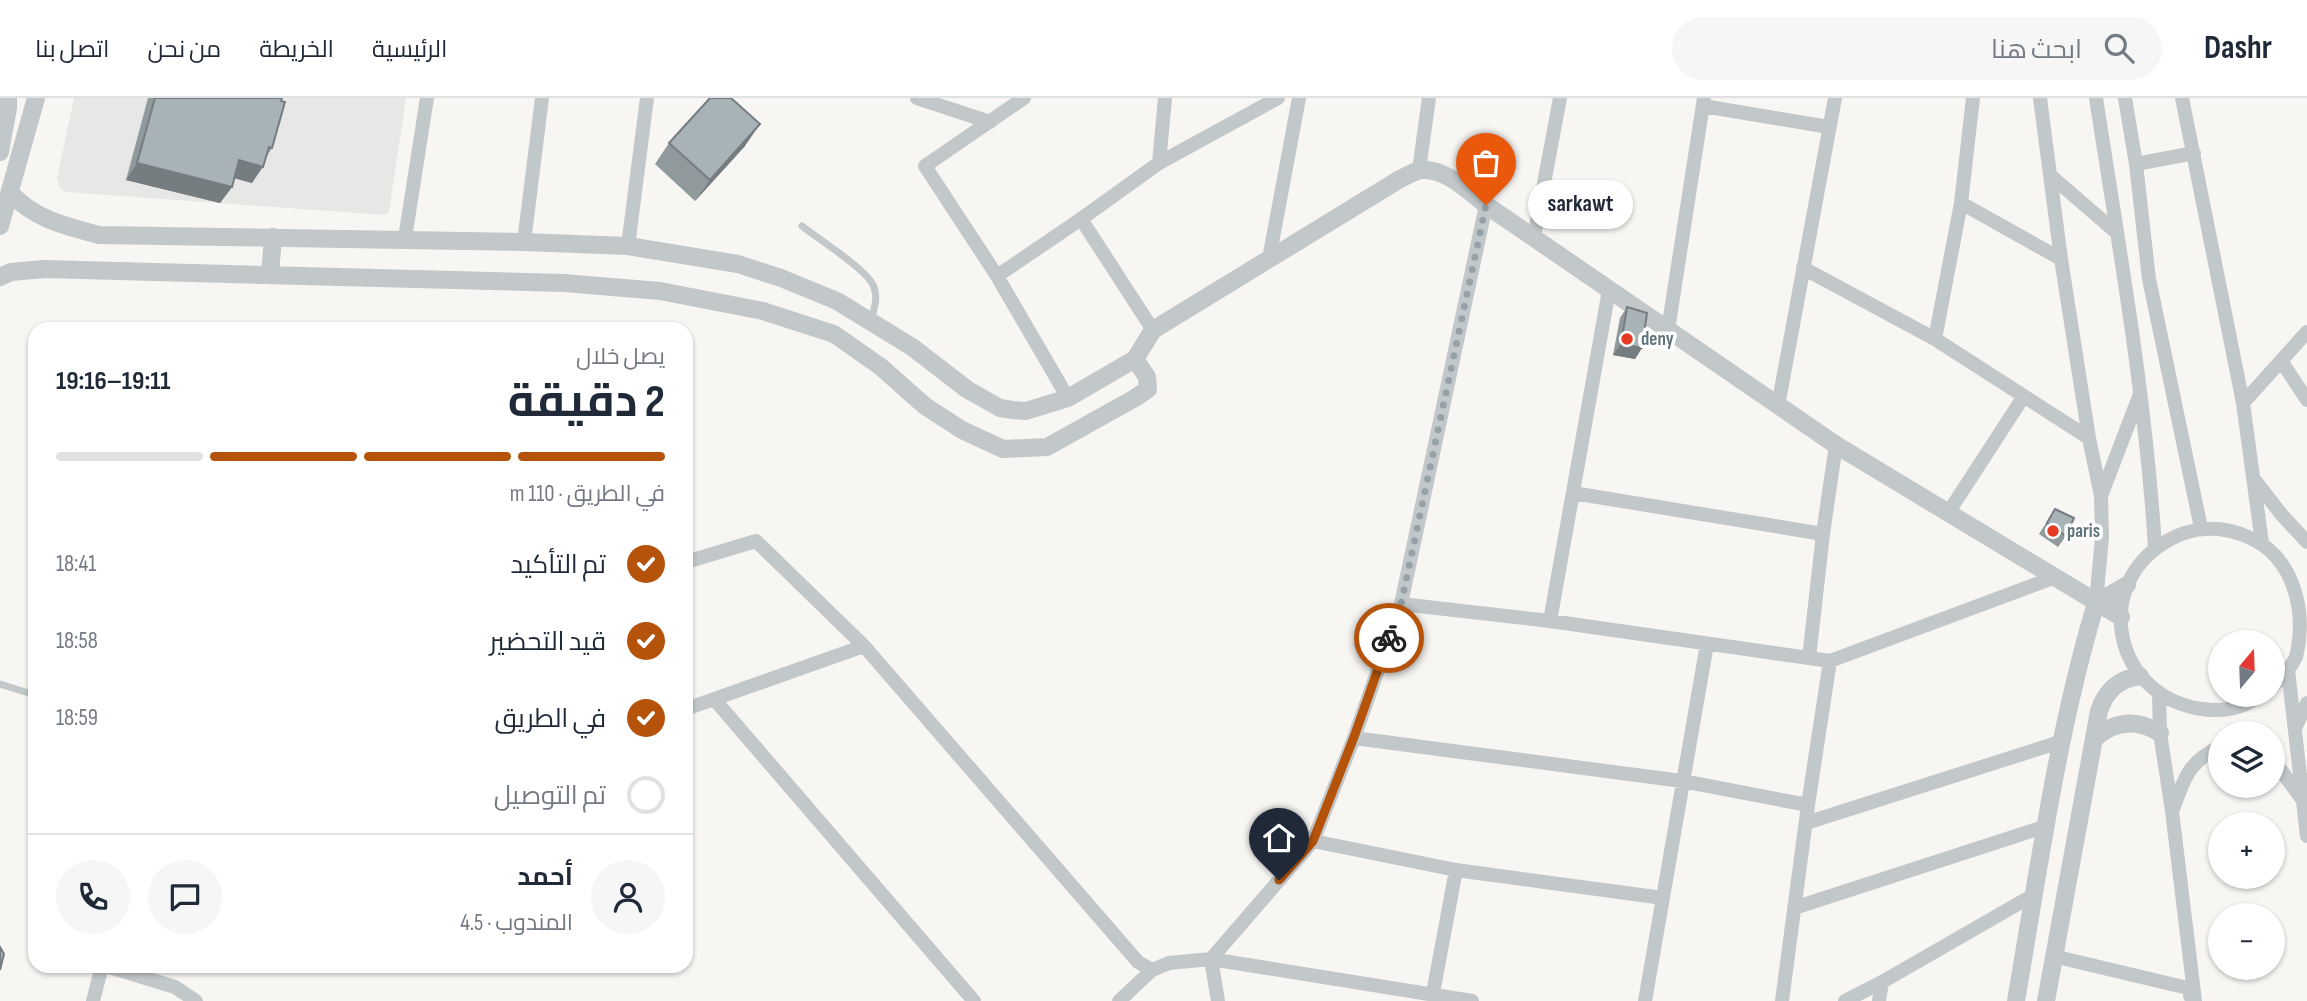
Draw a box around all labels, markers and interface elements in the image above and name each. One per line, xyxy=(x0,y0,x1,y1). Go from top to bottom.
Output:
search box xyxy=(1672,17,2162,80)
text: Dashr xyxy=(2204,28,2272,68)
icon: search xyxy=(2100,29,2138,67)
text: اتصل بنا xyxy=(35,35,109,64)
text: من نحن xyxy=(147,35,221,64)
text: الخريطة xyxy=(259,35,334,64)
text: الرئيسية xyxy=(372,35,447,64)
text: ابحث هنا xyxy=(1991,35,2082,66)
pin xyxy=(1456,133,1516,205)
icon: bag xyxy=(1467,144,1505,182)
callout: sarkawt xyxy=(1528,180,1633,230)
text: sarkawt xyxy=(1548,190,1613,218)
place label: deny xyxy=(1641,328,1674,351)
marker: deny xyxy=(1619,331,1635,347)
text: يصل خلال xyxy=(576,343,665,371)
text: 19:11–19:16 xyxy=(56,366,171,397)
text: 2 دقيقة xyxy=(508,375,665,430)
text: في الطريق · 110 m xyxy=(510,480,665,508)
place label: paris xyxy=(2067,520,2100,543)
marker: paris xyxy=(2045,523,2061,539)
icon: check xyxy=(627,545,665,583)
text: 18:41 xyxy=(56,550,96,578)
text: تم التأكيد xyxy=(511,550,606,581)
courier xyxy=(1354,603,1424,673)
icon: bike xyxy=(1370,619,1408,657)
icon: check xyxy=(627,622,665,660)
text: 18:58 xyxy=(56,627,98,655)
text: قيد التحضير xyxy=(489,627,606,658)
north arrow xyxy=(2208,630,2286,707)
map controls xyxy=(2208,630,2285,980)
icon: check xyxy=(627,699,665,737)
text: 18:59 xyxy=(56,704,98,732)
text: في الطريق xyxy=(495,704,606,735)
button: layers xyxy=(2208,721,2285,798)
text: تم التوصيل xyxy=(494,781,606,812)
pin xyxy=(1249,808,1309,880)
button: + xyxy=(2208,812,2285,889)
icon: home xyxy=(1260,819,1298,857)
button: phone xyxy=(56,860,130,934)
button: chat xyxy=(148,860,222,934)
button: person xyxy=(591,860,665,934)
text: أحمد xyxy=(517,862,573,893)
button: − xyxy=(2208,903,2285,980)
text: المندوب · 4.5 xyxy=(460,909,573,937)

